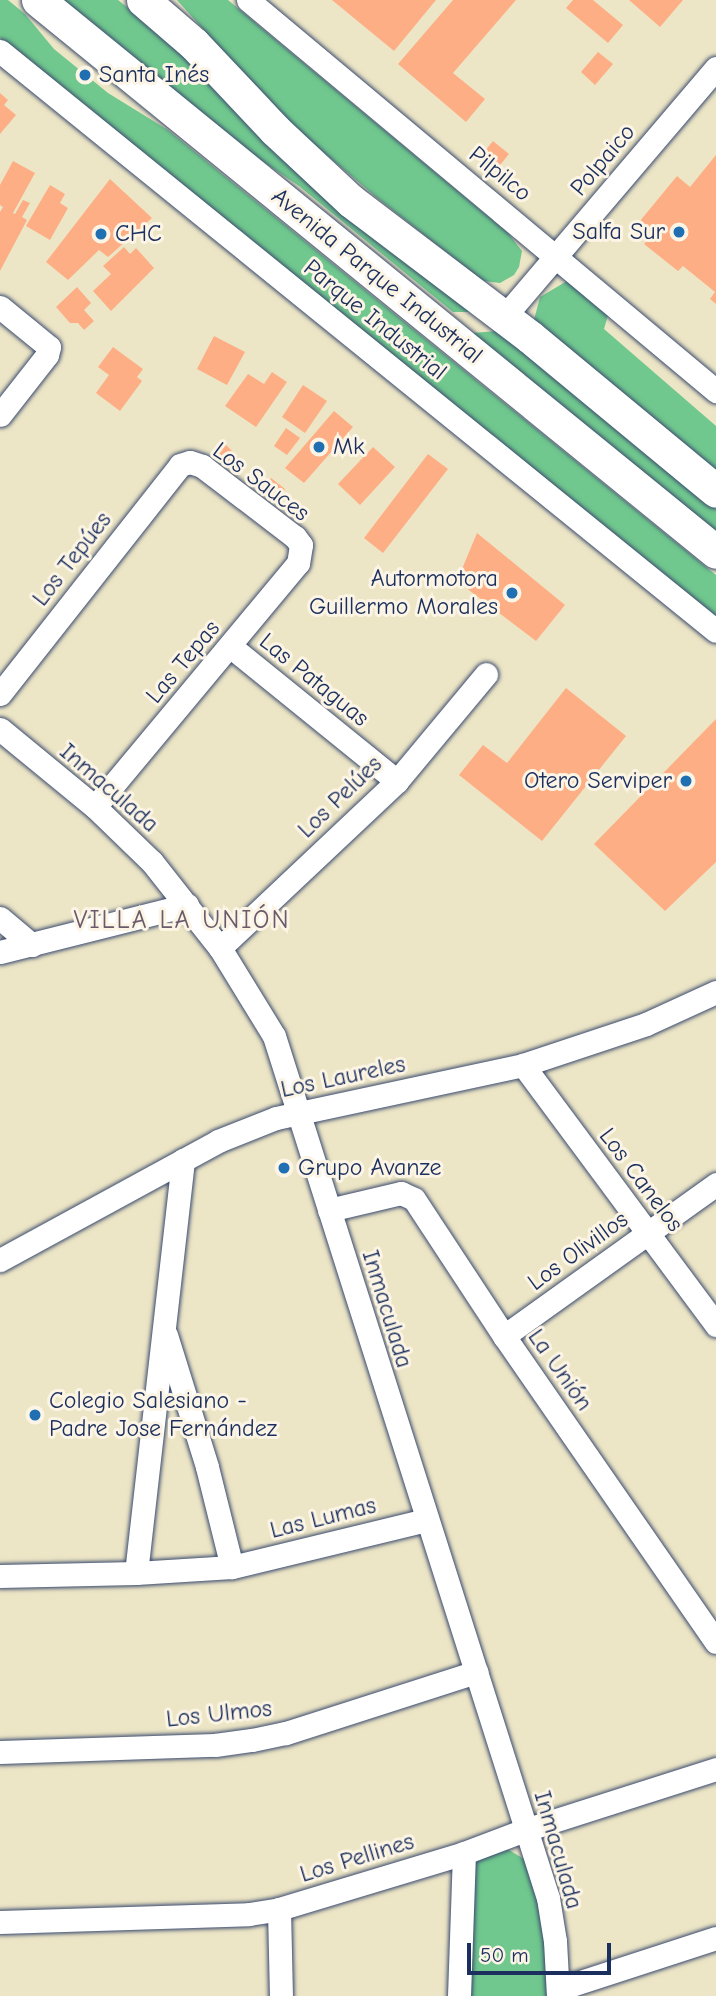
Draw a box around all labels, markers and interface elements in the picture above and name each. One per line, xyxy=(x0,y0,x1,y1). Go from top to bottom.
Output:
place label: Santa Inés xyxy=(99,61,209,89)
marker: Santa Inés xyxy=(77,67,93,83)
street label: Polpaico xyxy=(565,118,641,202)
street label: Pilpilco xyxy=(463,140,537,208)
street label: Avenida Parque Industrial xyxy=(266,182,488,370)
place label: Salfa Sur xyxy=(572,218,665,246)
place label: CHC xyxy=(115,220,162,248)
marker: Salfa Sur xyxy=(671,224,687,240)
marker: CHC xyxy=(93,226,109,242)
street label: Parque Industrial xyxy=(298,254,452,386)
place label: Mk xyxy=(333,433,365,461)
street label: Los Sauces xyxy=(207,436,315,528)
marker: Mk xyxy=(311,439,327,455)
street label: Los Tepúes xyxy=(26,506,118,612)
place label: Autormotora Guillermo Morales xyxy=(309,565,498,621)
marker: Autormotora Guillermo Morales xyxy=(504,585,520,601)
street label: Las Tepas xyxy=(140,615,226,709)
street label: Las Pataguas xyxy=(253,627,375,733)
street label: Inmaculada xyxy=(54,737,164,839)
street label: Los Pelúes xyxy=(292,750,388,844)
place label: Otero Serviper xyxy=(524,767,672,795)
marker: Otero Serviper xyxy=(678,773,694,789)
district label: VILLA LA UNIÓN xyxy=(75,905,289,937)
street label: Los Laureles xyxy=(278,1050,408,1104)
street label: Los Canelos xyxy=(593,1122,689,1238)
place label: Grupo Avanze xyxy=(298,1154,441,1182)
marker: Grupo Avanze xyxy=(276,1160,292,1176)
street label: Los Olivillos xyxy=(522,1205,634,1297)
street label: Inmaculada xyxy=(355,1247,419,1371)
street label: La Unión xyxy=(521,1324,599,1416)
place label: Colegio Salesiano - Padre Jose Fernández xyxy=(49,1387,277,1443)
marker: Colegio Salesiano - Padre Jose Fernández xyxy=(27,1407,43,1423)
street label: Las Lumas xyxy=(267,1491,379,1545)
street label: Los Ulmos xyxy=(165,1694,273,1734)
street label: Inmaculada xyxy=(527,1788,589,1912)
street label: Los Pellines xyxy=(296,1827,418,1889)
scale bar xyxy=(471,1930,614,1974)
text: 50 m xyxy=(480,1943,529,1967)

